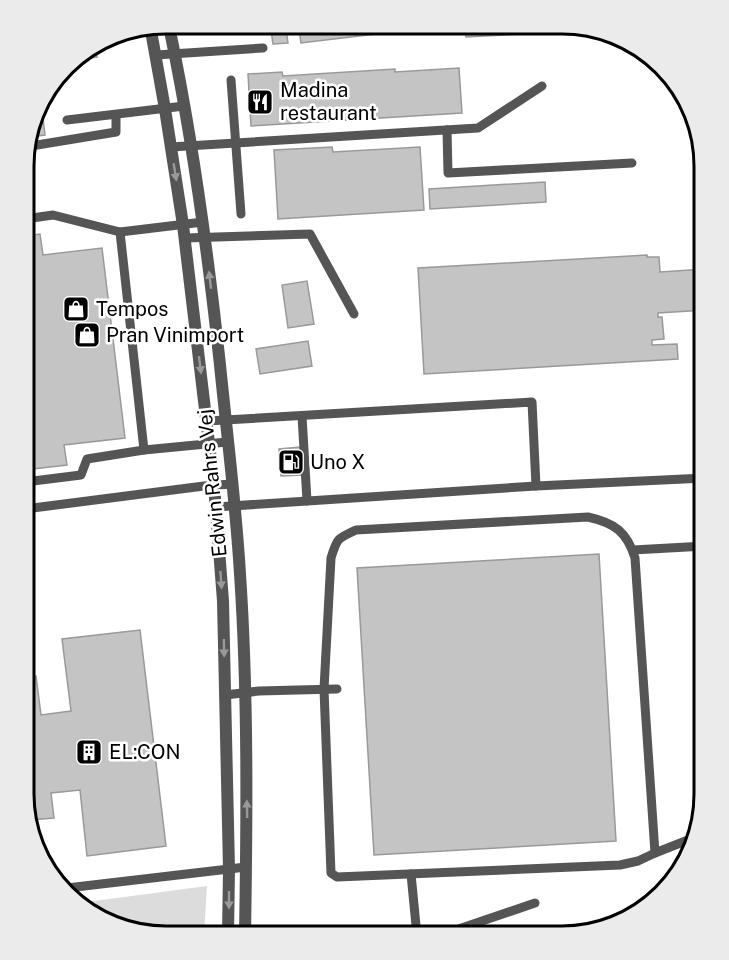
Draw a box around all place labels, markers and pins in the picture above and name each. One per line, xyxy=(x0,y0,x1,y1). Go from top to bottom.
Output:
place label: Madina restaurant xyxy=(280,78,377,125)
restaurant icon: Madina restaurant xyxy=(245,87,275,117)
shop icon: Tempos xyxy=(61,294,91,324)
place label: Tempos xyxy=(96,297,168,321)
shop icon: Pran Vinimport xyxy=(72,320,102,350)
place label: Pran Vinimport xyxy=(106,323,244,347)
fuel station icon: Uno X xyxy=(276,447,306,477)
place label: Uno X xyxy=(310,450,365,474)
building icon: EL:CON xyxy=(74,737,104,767)
place label: EL:CON xyxy=(109,740,180,764)

